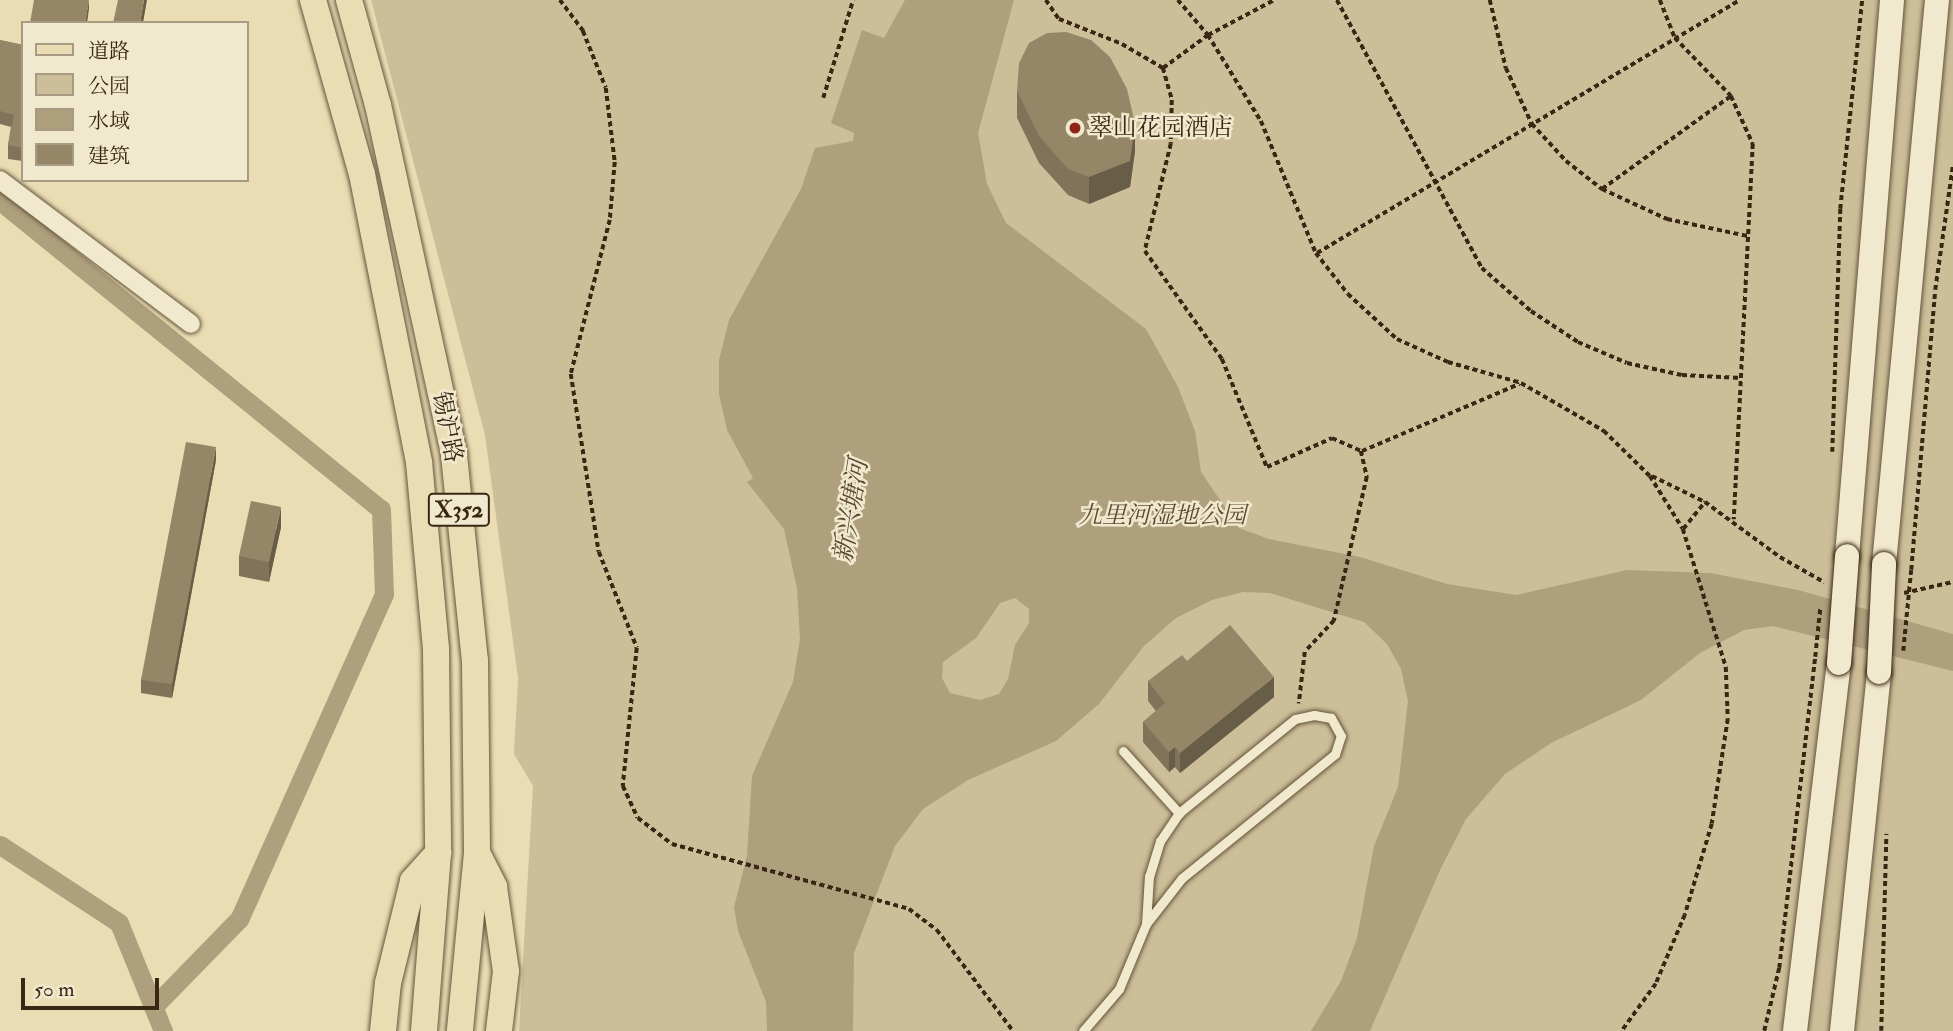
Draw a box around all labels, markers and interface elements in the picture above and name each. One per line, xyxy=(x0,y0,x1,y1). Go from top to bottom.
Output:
legend xyxy=(21,21,248,182)
text: 道路 xyxy=(88,38,130,65)
text: 公园 xyxy=(88,73,130,100)
text: 水域 xyxy=(88,108,130,135)
place label: 翠山花园酒店 xyxy=(1089,114,1233,142)
marker: 翠山花园酒店 xyxy=(1067,120,1083,136)
text: 建筑 xyxy=(88,143,130,170)
street label: 锡沪路 xyxy=(426,389,468,465)
water label: 新兴塘河 xyxy=(828,457,876,565)
road number: X352 xyxy=(428,490,490,530)
park label: 九里河湿地公园 xyxy=(1078,502,1246,530)
scale bar xyxy=(24,964,163,1008)
text: 50 m xyxy=(34,976,75,1003)

